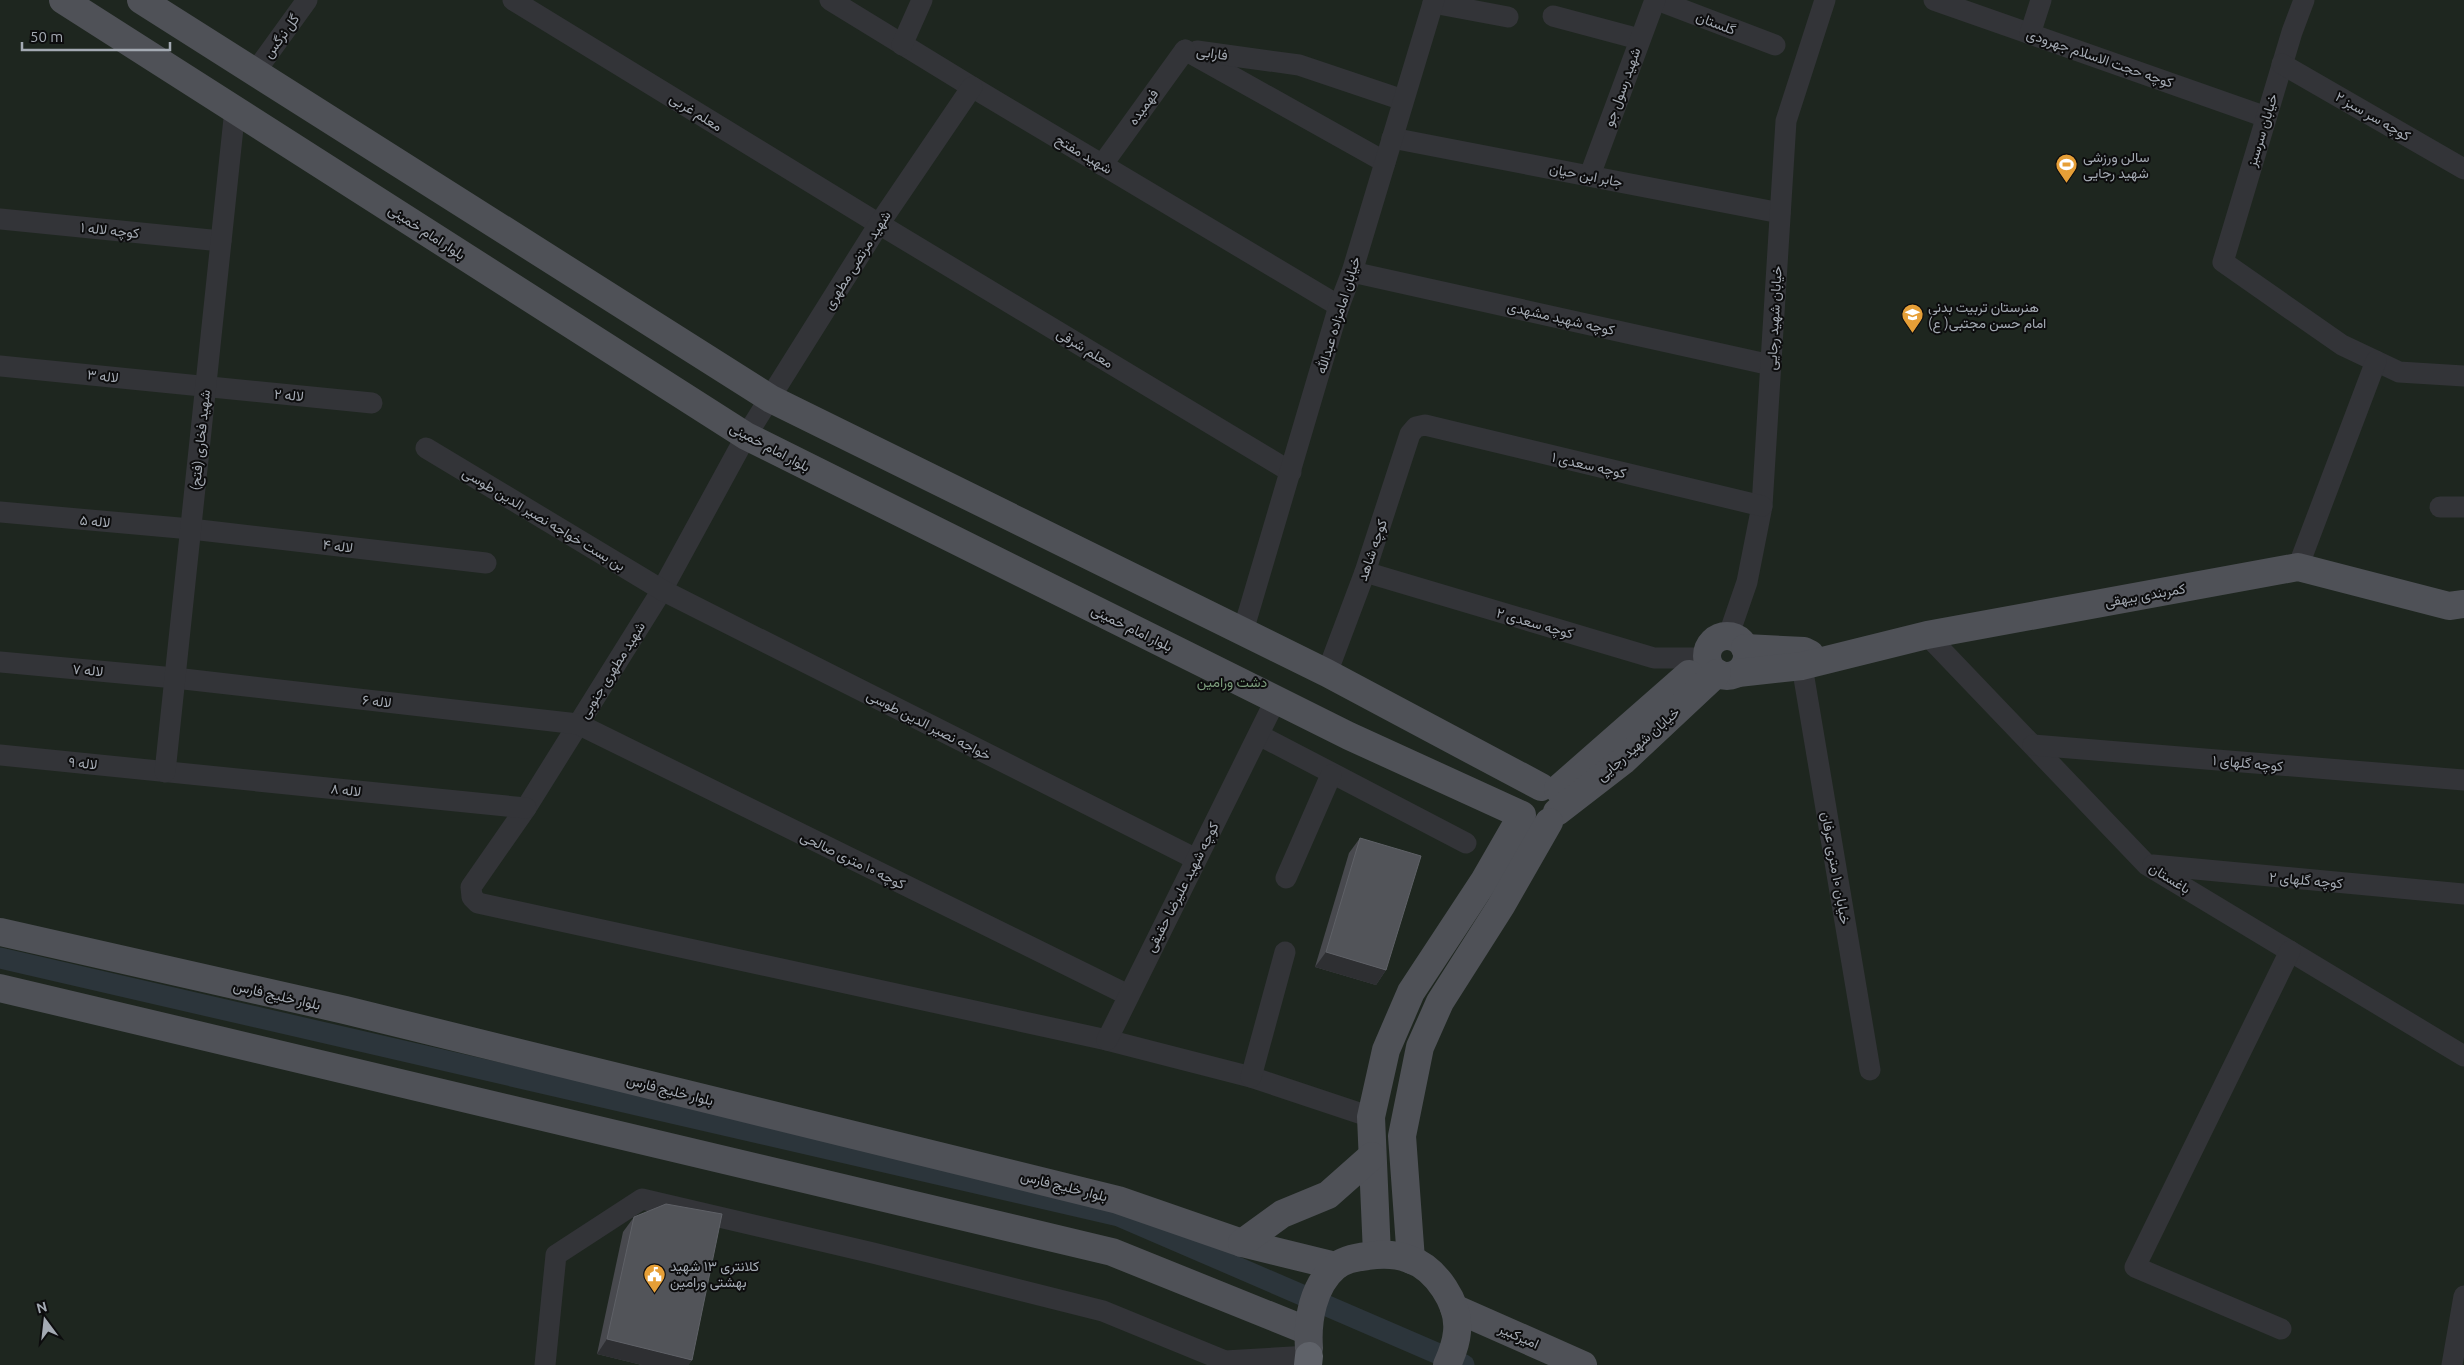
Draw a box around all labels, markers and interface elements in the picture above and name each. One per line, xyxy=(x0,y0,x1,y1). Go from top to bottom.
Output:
street label: گلستان xyxy=(1694,8,1738,39)
street label: گل نرگس xyxy=(260,11,303,62)
scale bar xyxy=(22,20,170,52)
street label: کوچه حجت الاسلام جهرودی xyxy=(2024,25,2175,93)
text: 50 m xyxy=(30,28,63,45)
street label: فارابی xyxy=(1195,43,1229,64)
street label: شهید رسول جو xyxy=(1600,46,1646,129)
street label: فهمیده xyxy=(1125,86,1162,129)
street label: کوچه سر سبز ۲ xyxy=(2332,88,2413,146)
street label: معلم غربی xyxy=(666,90,725,135)
street label: خیابان سرسبز xyxy=(2243,92,2282,170)
street label: شهید مفتح xyxy=(1051,131,1115,180)
place label: سالن ورزشی شهید رجایی xyxy=(2083,149,2150,182)
sports icon: سالن ورزشی شهید رجایی xyxy=(2055,153,2079,184)
street label: جابر ابن حیان xyxy=(1548,160,1624,191)
street label: بلوار امام خمینی xyxy=(385,201,468,264)
street label: شهید مرتضی مطهری xyxy=(820,208,895,313)
street label: کوچه لاله ۱ xyxy=(80,219,140,243)
street label: خیابان امامزاده عبدالله xyxy=(1313,254,1364,376)
street label: خیابان شهید رجایی xyxy=(1763,265,1786,371)
street label: کوچه شهید مشهدی xyxy=(1505,298,1616,340)
place label: هنرستان تربیت بدنی امام حسن مجتبی( ع) xyxy=(1928,299,2046,334)
school or university icon: هنرستان تربیت بدنی امام حسن مجتبی( ع) xyxy=(1900,303,1924,334)
street label: معلم شرقی xyxy=(1053,325,1116,372)
street label: لاله ۳ xyxy=(86,366,120,386)
street label: لاله ۲ xyxy=(273,386,305,404)
street label: شهید فخاری (فتح) xyxy=(187,389,216,491)
street label: بلوار امام خمینی xyxy=(727,419,813,476)
street label: کوچه سعدی ۱ xyxy=(1550,449,1628,483)
street label: بن بست خواجه نصیر الدین طوسی xyxy=(459,464,628,575)
street label: لاله ۵ xyxy=(79,512,111,530)
street label: کوچه شاهد xyxy=(1354,517,1392,584)
street label: لاله ۴ xyxy=(322,536,354,556)
street label: کمربندی بیهقی xyxy=(2103,580,2187,611)
street label: بلوار امام خمینی xyxy=(1088,601,1175,655)
street label: کوچه سعدی ۲ xyxy=(1494,604,1575,644)
street label: شهید مطهری جنوبی xyxy=(576,619,649,722)
street label: لاله ۷ xyxy=(72,661,104,679)
park label: دشت ورامین xyxy=(1197,674,1267,691)
street label: خواجه نصیر الدین طوسی xyxy=(864,687,994,764)
street label: لاله ۶ xyxy=(361,691,393,711)
street label: خیابان شهید رجایی xyxy=(1593,704,1683,785)
street label: کوچه گلهای ۱ xyxy=(2212,752,2284,776)
street label: لاله ۹ xyxy=(68,754,98,772)
street label: لاله ۸ xyxy=(330,780,362,800)
street label: خیابان ۱۰ متری عرفان xyxy=(1817,810,1854,926)
street label: کوچه شهید علیرضا حقیقی xyxy=(1142,819,1224,956)
street label: کوچه ۱۰ متری صالحی xyxy=(797,828,908,894)
street label: باغستان xyxy=(2146,859,2193,898)
street label: کوچه گلهای ۲ xyxy=(2268,869,2344,893)
street label: بلوار خلیج فارس xyxy=(231,977,322,1016)
street label: بلوار خلیج فارس xyxy=(624,1071,715,1111)
street label: بلوار خلیج فارس xyxy=(1018,1167,1109,1207)
place label: کلانتری ۱۳ شهید بهشتی ورامین xyxy=(670,1258,759,1291)
public building icon: کلانتری ۱۳ شهید بهشتی ورامین xyxy=(642,1262,666,1293)
north arrow xyxy=(20,1295,70,1345)
text: N xyxy=(35,1298,49,1317)
street label: امیرکبیر xyxy=(1495,1320,1542,1353)

